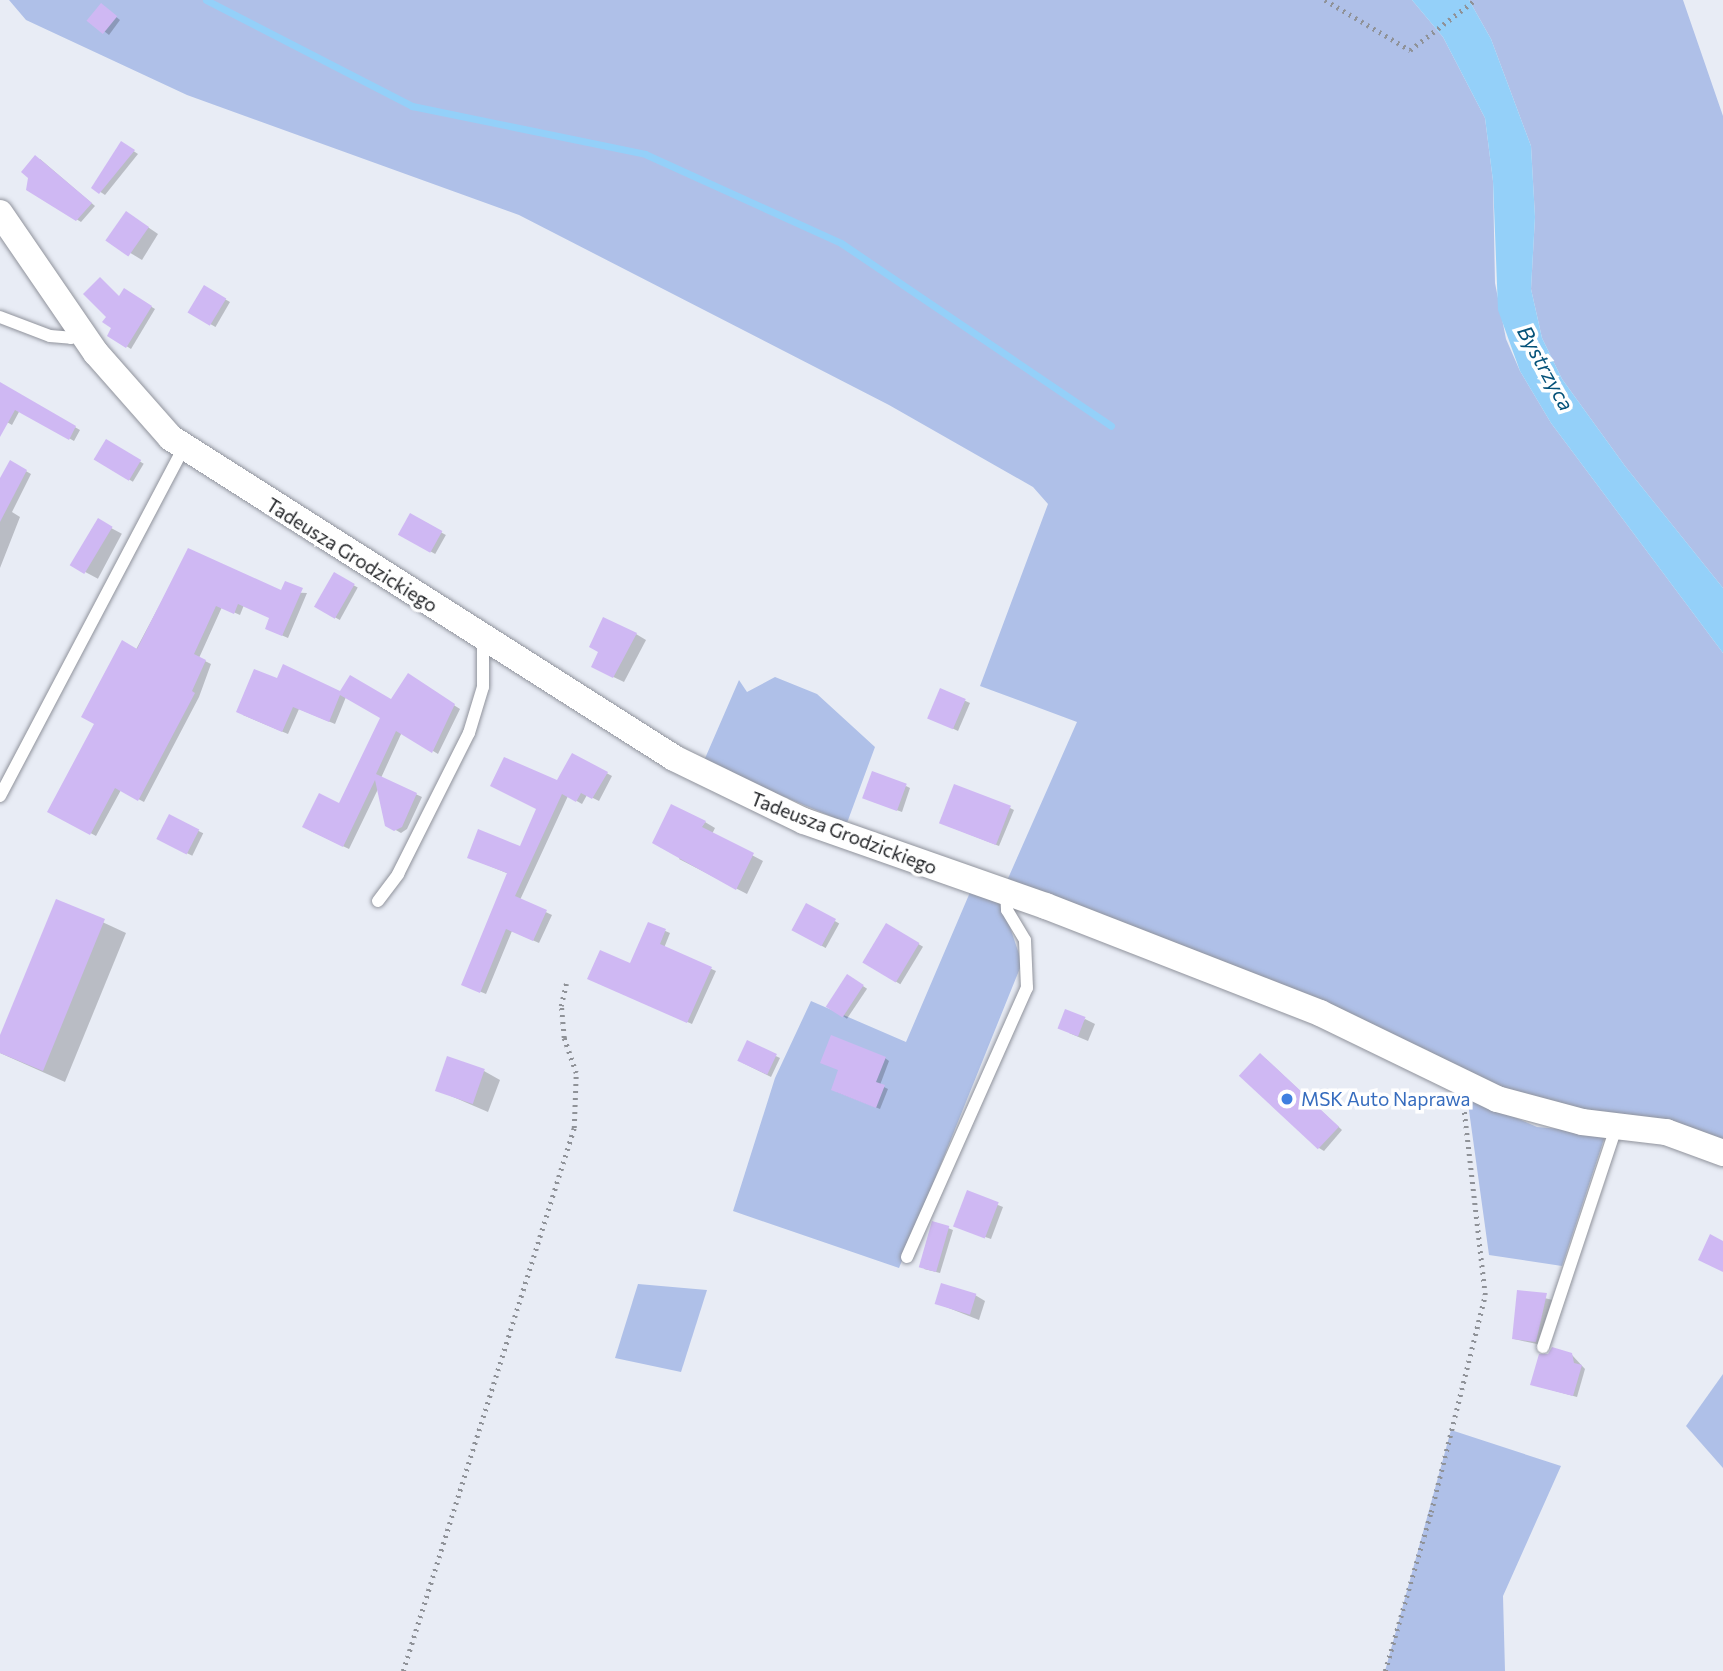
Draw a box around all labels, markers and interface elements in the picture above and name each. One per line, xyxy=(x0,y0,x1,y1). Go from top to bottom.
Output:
water label: Bystrzyca xyxy=(1512,321,1580,415)
street label: Tadeusza Grodzickiego xyxy=(262,493,442,617)
street label: Tadeusza Grodzickiego xyxy=(748,787,940,879)
place label: MSK Auto Naprawa xyxy=(1301,1088,1470,1110)
marker: MSK Auto Naprawa xyxy=(1279,1091,1295,1107)

